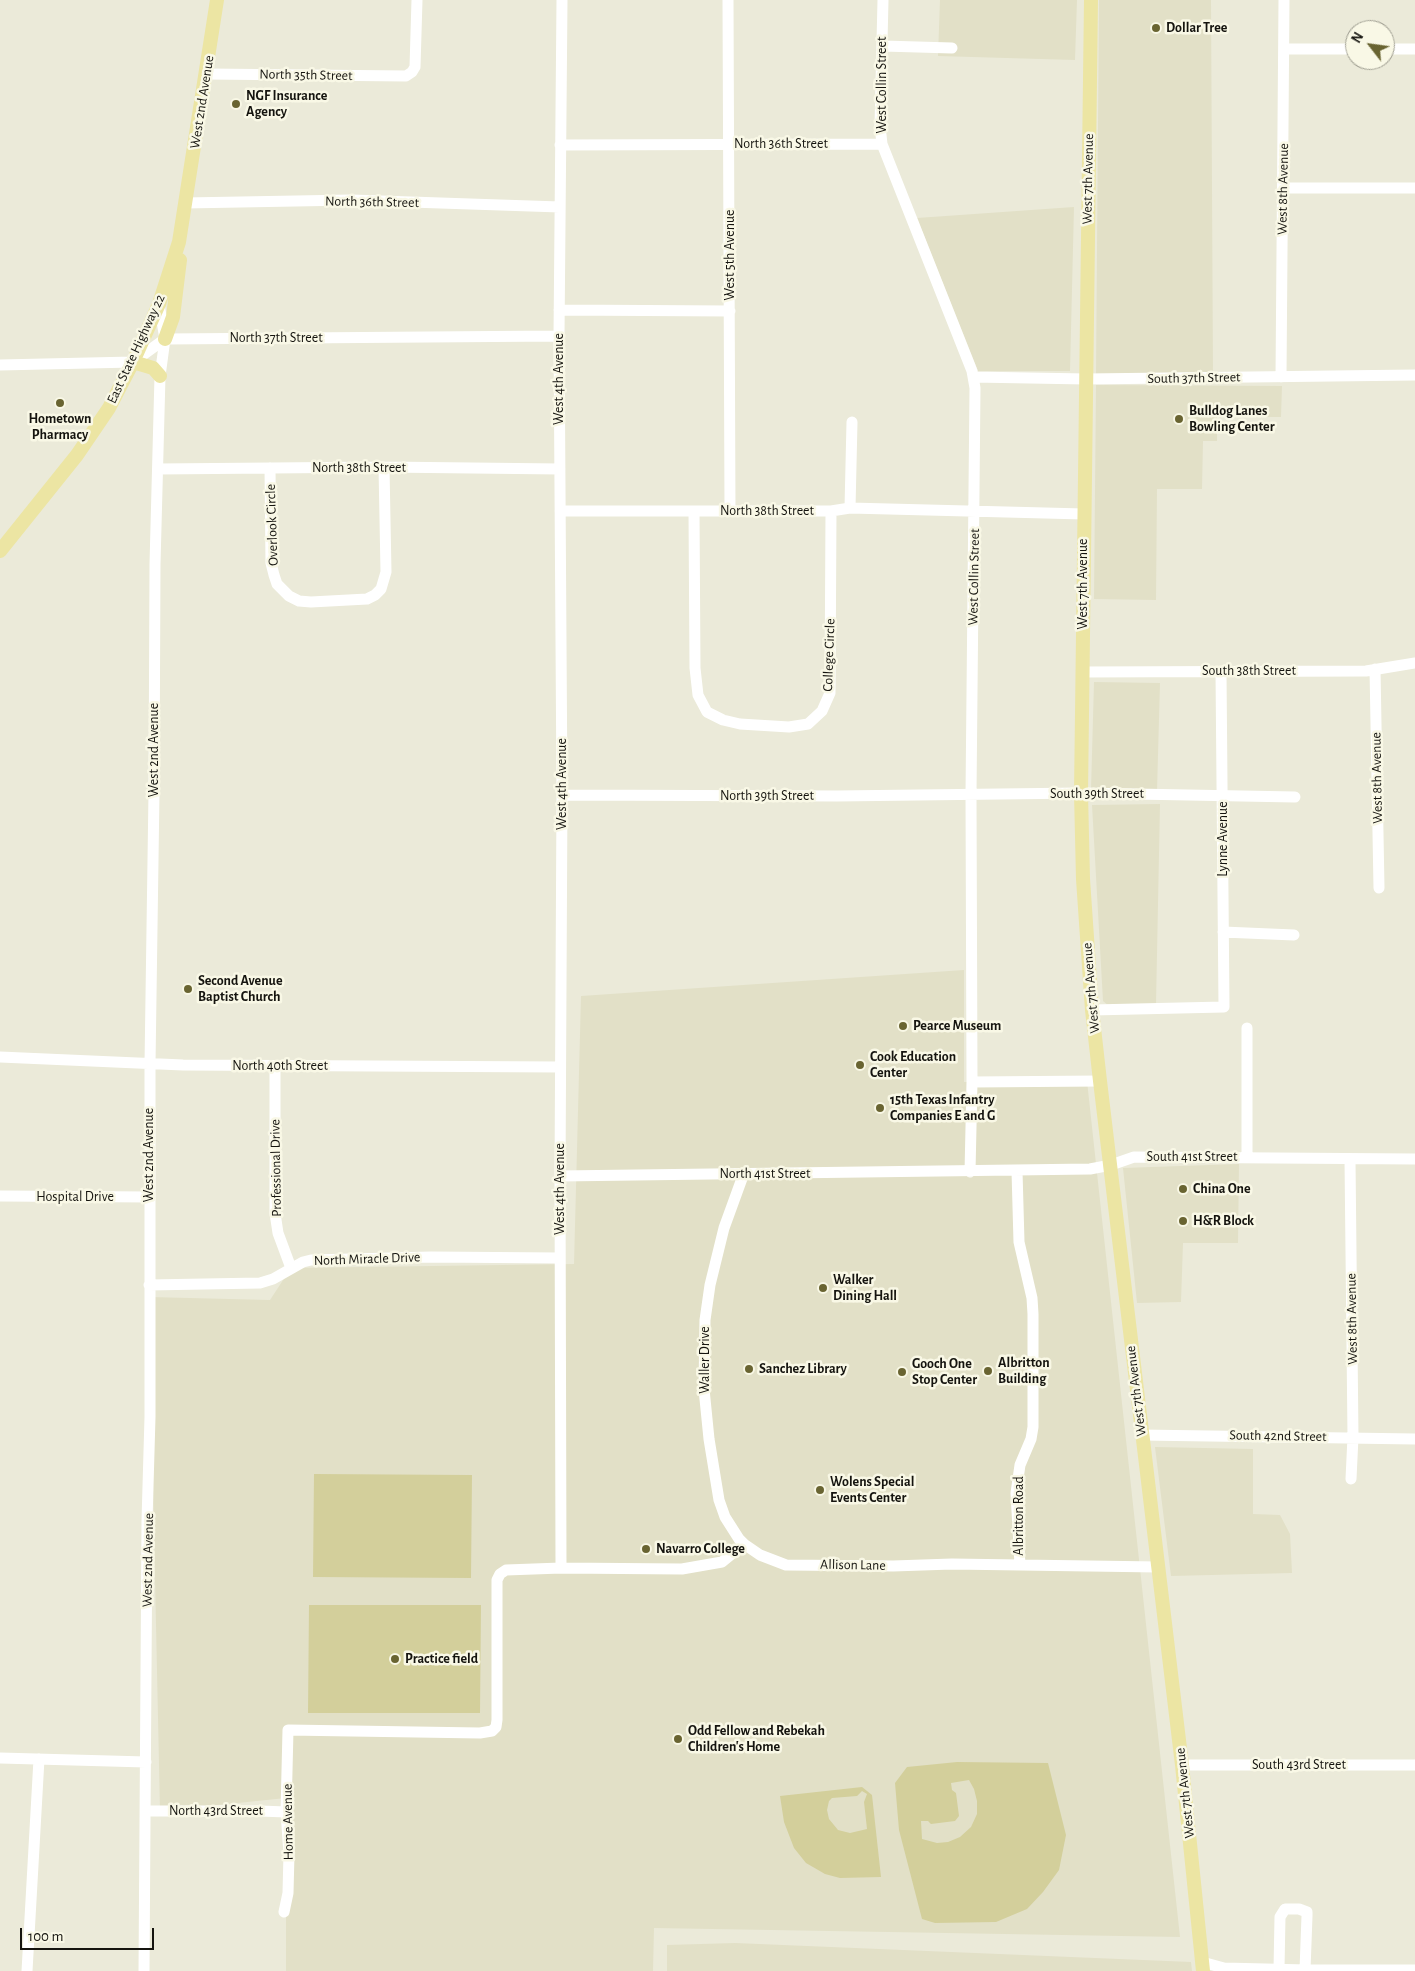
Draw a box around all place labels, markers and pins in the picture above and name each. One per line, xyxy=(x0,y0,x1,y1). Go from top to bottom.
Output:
place label: Dollar Tree xyxy=(1166,20,1227,36)
marker: Dollar Tree xyxy=(1150,22,1162,34)
place label: NGF Insurance Agency xyxy=(246,88,327,120)
marker: NGF Insurance Agency xyxy=(230,98,242,110)
marker: Hometown Pharmacy xyxy=(54,397,66,409)
place label: Bulldog Lanes Bowling Center xyxy=(1189,403,1275,436)
place label: Hometown Pharmacy xyxy=(29,411,91,444)
marker: Bulldog Lanes Bowling Center xyxy=(1173,413,1185,425)
place label: Second Avenue Baptist Church xyxy=(198,973,283,1006)
marker: Second Avenue Baptist Church xyxy=(182,983,194,995)
place label: Pearce Museum xyxy=(913,1018,1001,1034)
marker: Pearce Museum xyxy=(897,1020,909,1032)
place label: Cook Education Center xyxy=(870,1049,956,1082)
marker: Cook Education Center xyxy=(854,1059,866,1071)
place label: 15th Texas Infantry Companies E and G xyxy=(890,1092,995,1124)
marker: 15th Texas Infantry Companies E and G xyxy=(874,1102,886,1114)
place label: China One xyxy=(1193,1181,1251,1197)
marker: China One xyxy=(1177,1183,1189,1195)
place label: H&R Block xyxy=(1193,1213,1254,1229)
marker: H&R Block xyxy=(1177,1215,1189,1227)
place label: Walker Dining Hall xyxy=(833,1272,897,1304)
marker: Walker Dining Hall xyxy=(817,1282,829,1294)
place label: Albritton Building xyxy=(998,1355,1050,1388)
place label: Gooch One Stop Center xyxy=(912,1356,977,1388)
place label: Sanchez Library xyxy=(759,1361,847,1377)
marker: Sanchez Library xyxy=(743,1363,755,1375)
marker: Albritton Building xyxy=(982,1365,994,1377)
marker: Gooch One Stop Center xyxy=(896,1366,908,1378)
place label: Wolens Special Events Center xyxy=(830,1474,914,1506)
marker: Wolens Special Events Center xyxy=(814,1484,826,1496)
place label: Navarro College xyxy=(656,1541,745,1557)
marker: Navarro College xyxy=(640,1543,652,1555)
place label: Practice field xyxy=(405,1651,478,1667)
marker: Practice field xyxy=(389,1653,401,1665)
place label: Odd Fellow and Rebekah Children's Home xyxy=(688,1723,825,1755)
marker: Odd Fellow and Rebekah Children's Home xyxy=(672,1733,684,1745)

